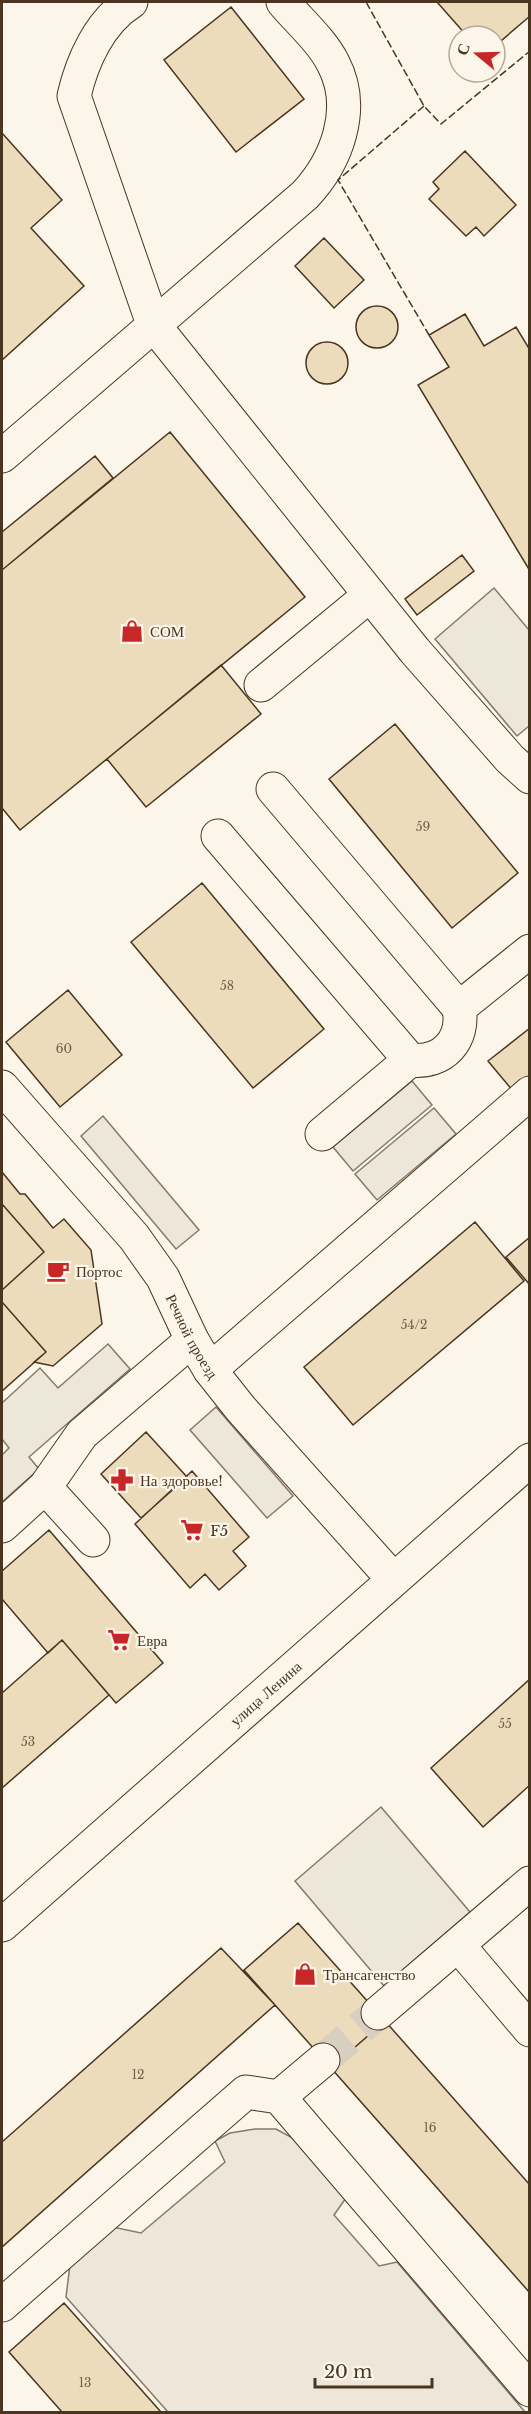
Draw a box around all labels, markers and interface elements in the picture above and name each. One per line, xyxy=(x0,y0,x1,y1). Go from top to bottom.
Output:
north arrow xyxy=(447,24,507,84)
text: С xyxy=(451,40,474,58)
shop icon: СОМ xyxy=(119,618,145,644)
place label: СОМ xyxy=(150,622,184,641)
house number: 59 xyxy=(416,819,430,834)
house number: 58 xyxy=(220,978,234,993)
house number: 60 xyxy=(56,1041,72,1056)
cafe icon: Портос xyxy=(45,1258,71,1284)
place label: Портос xyxy=(76,1262,123,1281)
street label: Речной проезд xyxy=(162,1291,223,1383)
house number: 54/2 xyxy=(401,1317,427,1332)
pharmacy icon: На здоровье! xyxy=(109,1467,135,1493)
place label: На здоровье! xyxy=(140,1471,223,1490)
supermarket icon: F5 xyxy=(179,1517,205,1543)
place label: F5 xyxy=(210,1521,228,1540)
supermarket icon: Евра xyxy=(106,1627,132,1653)
place label: Евра xyxy=(137,1631,168,1650)
street label: улица Ленина xyxy=(226,1656,305,1730)
house number: 55 xyxy=(498,1716,512,1731)
house number: 53 xyxy=(21,1734,35,1749)
shop icon: Трансагенство xyxy=(292,1961,318,1987)
place label: Трансагенство xyxy=(323,1965,416,1984)
house number: 12 xyxy=(132,2067,144,2082)
house number: 16 xyxy=(423,2120,437,2135)
scale bar xyxy=(315,2351,432,2389)
text: 20 m xyxy=(324,2361,372,2383)
house number: 13 xyxy=(79,2375,91,2390)

